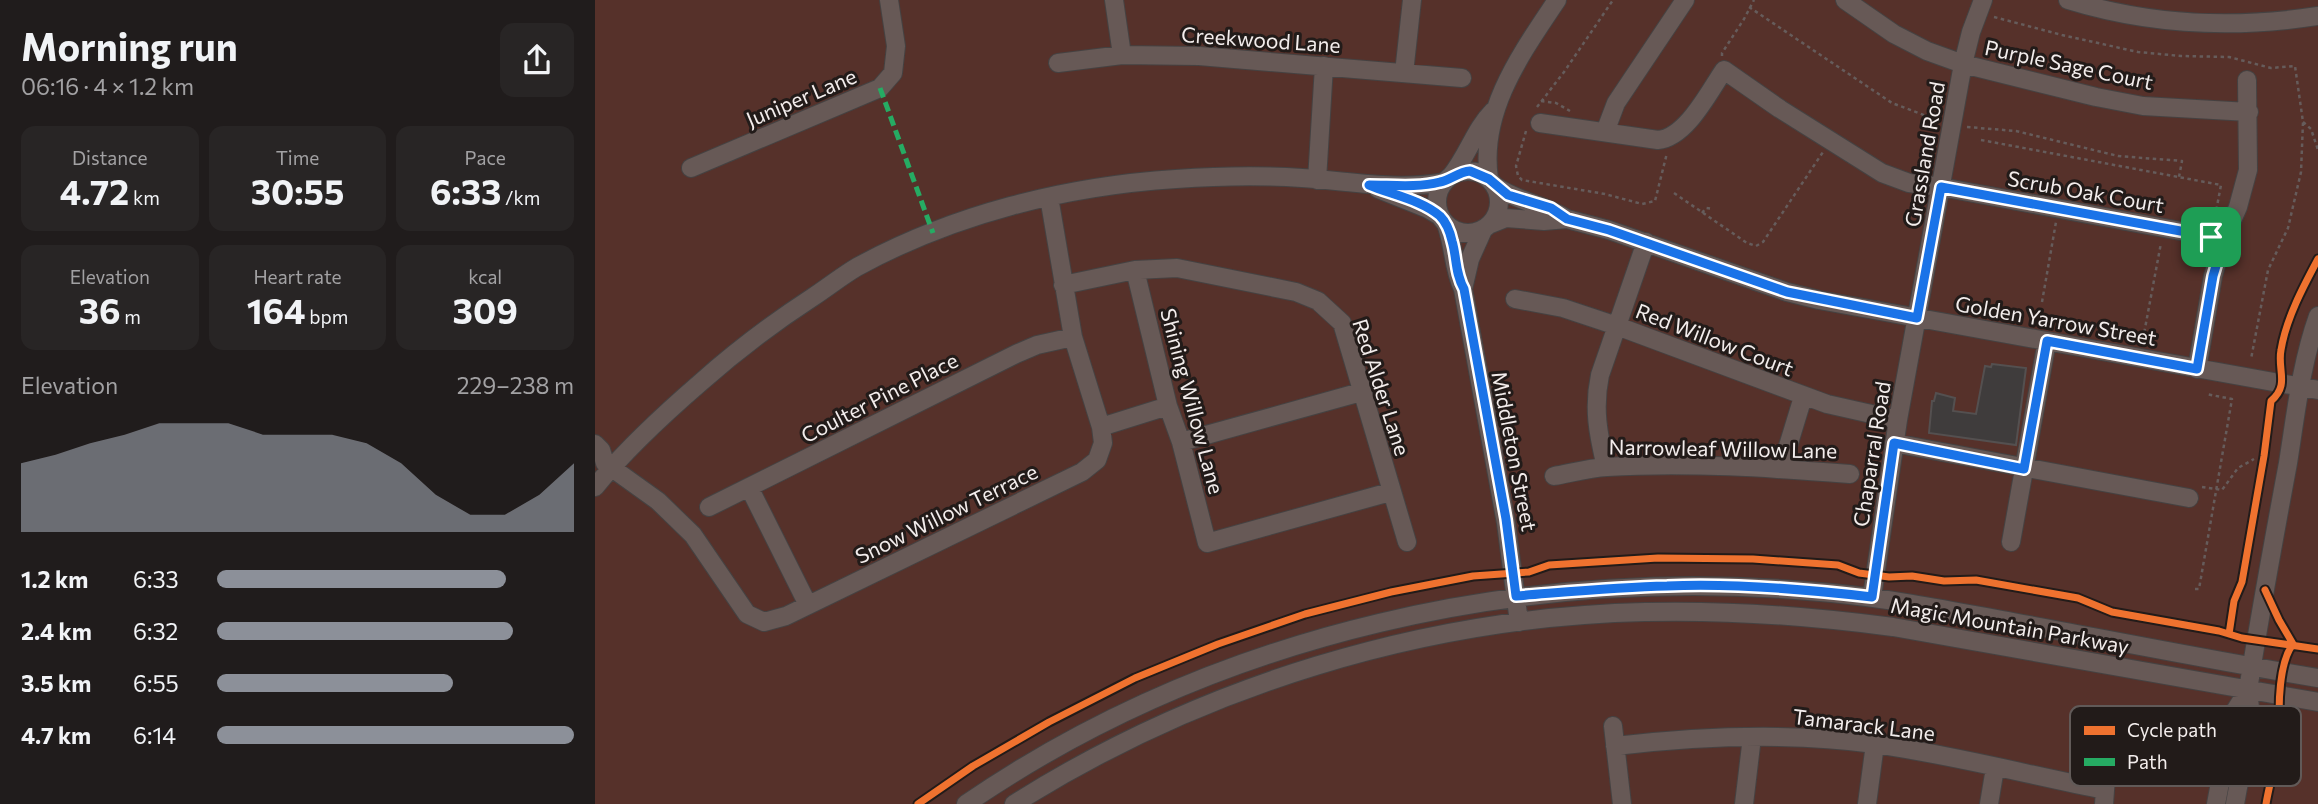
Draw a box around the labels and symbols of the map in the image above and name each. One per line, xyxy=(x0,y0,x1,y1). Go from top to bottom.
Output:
street label: Creekwood Lane xyxy=(1180,21,1342,57)
street label: Purple Sage Court xyxy=(1983,34,2155,94)
street label: Juniper Lane xyxy=(742,63,860,131)
street label: Grassland Road xyxy=(1899,79,1949,229)
street label: Scrub Oak Court xyxy=(2006,165,2166,217)
pin xyxy=(2181,207,2241,267)
street label: Golden Yarrow Street xyxy=(1953,290,2159,350)
street label: Red Willow Court xyxy=(1633,297,1797,381)
street label: Shining Willow Lane xyxy=(1156,305,1230,497)
street label: Red Alder Lane xyxy=(1348,316,1416,458)
street label: Coulter Pine Place xyxy=(796,347,962,447)
street label: Middleton Street xyxy=(1487,369,1543,533)
street label: Chaparral Road xyxy=(1847,380,1895,528)
street label: Narrowleaf Willow Lane xyxy=(1609,434,1837,462)
street label: Snow Willow Terrace xyxy=(851,458,1041,568)
street label: Magic Mountain Parkway xyxy=(1889,592,2131,658)
street label: Tamarack Lane xyxy=(1792,703,1936,745)
legend xyxy=(2070,706,2301,786)
text: Cycle path xyxy=(2127,718,2217,741)
text: Path xyxy=(2127,750,2168,773)

